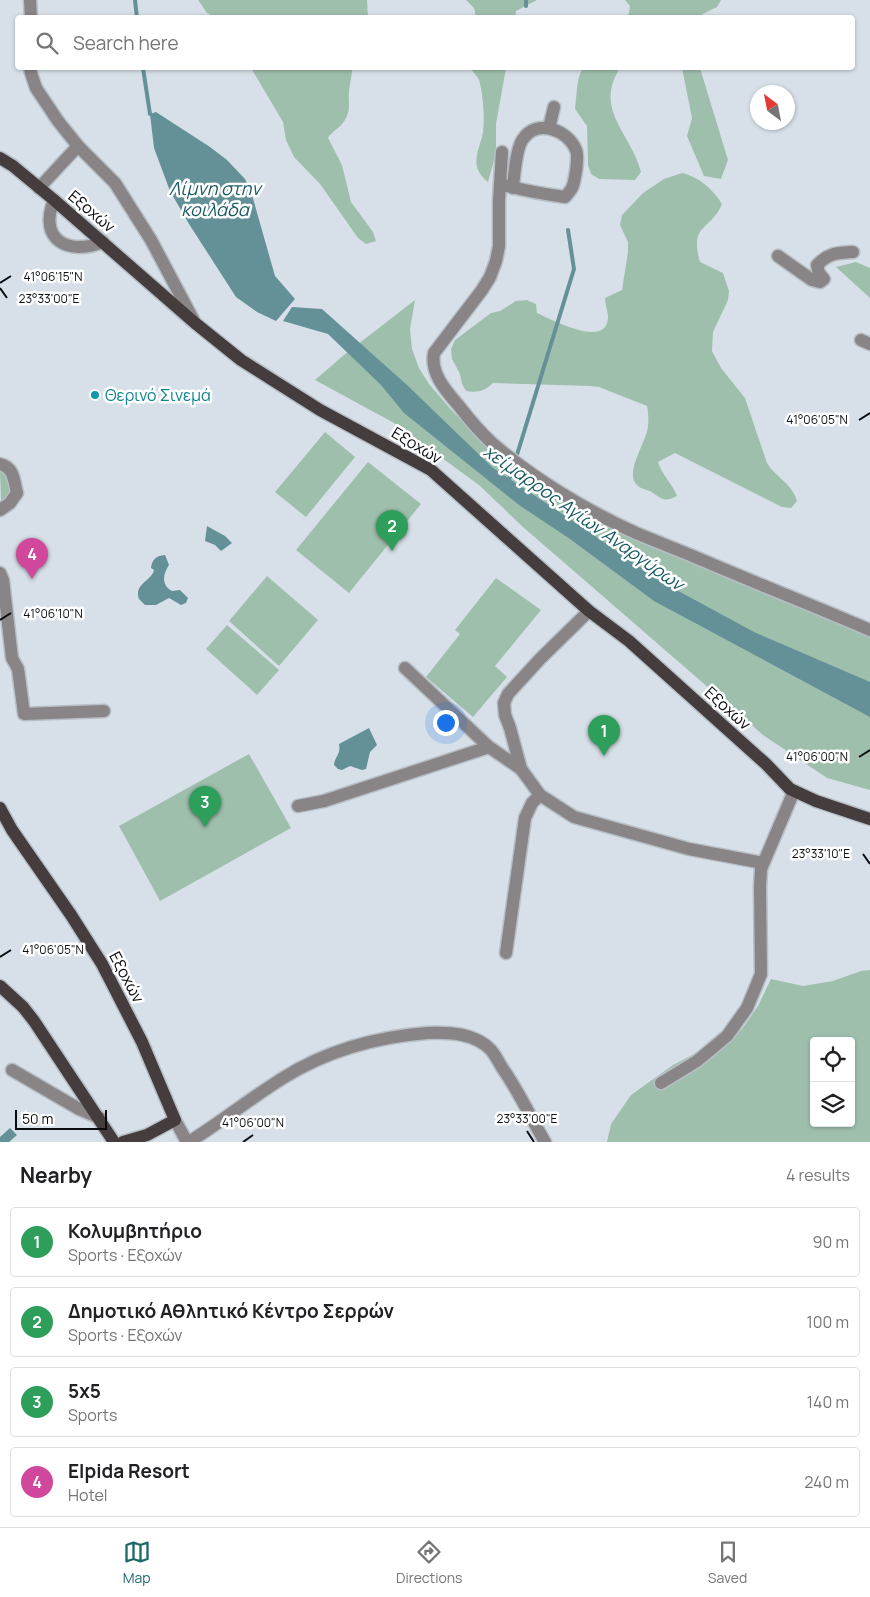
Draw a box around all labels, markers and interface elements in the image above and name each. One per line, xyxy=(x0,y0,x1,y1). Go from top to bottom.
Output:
search box xyxy=(15,15,855,70)
icon: search xyxy=(33,29,61,57)
text: Search here xyxy=(73,30,179,56)
north arrow xyxy=(750,85,795,130)
water label: Λίμνη στην κοιλάδα xyxy=(169,176,263,221)
street label: Εξοχών xyxy=(64,185,120,237)
text: 41°06'15"N xyxy=(23,268,83,285)
text: 23°33'00"E xyxy=(19,290,80,307)
place label: Θερινό Σινεμά xyxy=(105,384,211,406)
marker: Θερινό Σινεμά xyxy=(89,389,101,401)
text: 41°06'05"N xyxy=(786,411,848,428)
street label: Εξοχών xyxy=(388,421,446,469)
water label: χείμαρρος Αγίων Αναργύρων xyxy=(479,439,691,597)
pin: 2 xyxy=(376,510,408,551)
pin: 4 xyxy=(16,538,48,579)
text: 41°06'10"N xyxy=(23,605,83,622)
street label: Εξοχών xyxy=(700,681,756,735)
your location xyxy=(433,710,459,736)
pin: 1 xyxy=(588,715,620,756)
text: 41°06'00"N xyxy=(786,748,848,765)
pin: 3 xyxy=(189,786,221,827)
text: 23°33'10"E xyxy=(792,845,850,862)
text: 41°06'05"N xyxy=(22,941,84,958)
street label: Εξοχών xyxy=(104,948,150,1006)
map controls xyxy=(810,1037,855,1127)
button: locate xyxy=(810,1037,855,1082)
button: layers xyxy=(810,1082,855,1127)
scale bar xyxy=(15,1107,108,1130)
text: 50 m xyxy=(22,1109,53,1128)
text: 23°33'00"E xyxy=(497,1110,558,1127)
text: 41°06'00"N xyxy=(222,1114,284,1131)
text: Nearby xyxy=(20,1161,92,1189)
text: 4 results xyxy=(786,1164,850,1186)
text: Κολυμβητήριο xyxy=(68,1218,202,1244)
text: 1 xyxy=(33,1231,41,1253)
text: 90 m xyxy=(813,1231,849,1253)
text: Sports · Εξοχών xyxy=(68,1244,183,1266)
text: Δημοτικό Αθλητικό Κέντρο Σερρών xyxy=(68,1298,394,1324)
text: 2 xyxy=(32,1311,42,1333)
text: 100 m xyxy=(806,1311,849,1333)
text: Sports · Εξοχών xyxy=(68,1324,183,1346)
text: 5x5 xyxy=(68,1378,101,1404)
text: 3 xyxy=(32,1391,42,1413)
text: 140 m xyxy=(807,1391,849,1413)
text: Sports xyxy=(68,1404,117,1426)
text: Elpida Resort xyxy=(68,1458,190,1484)
text: 4 xyxy=(32,1471,42,1493)
text: 240 m xyxy=(804,1471,849,1493)
text: Hotel xyxy=(68,1484,108,1506)
tab: Map xyxy=(123,1538,151,1587)
tab: Directions xyxy=(396,1538,462,1587)
tab: Saved xyxy=(708,1538,747,1587)

